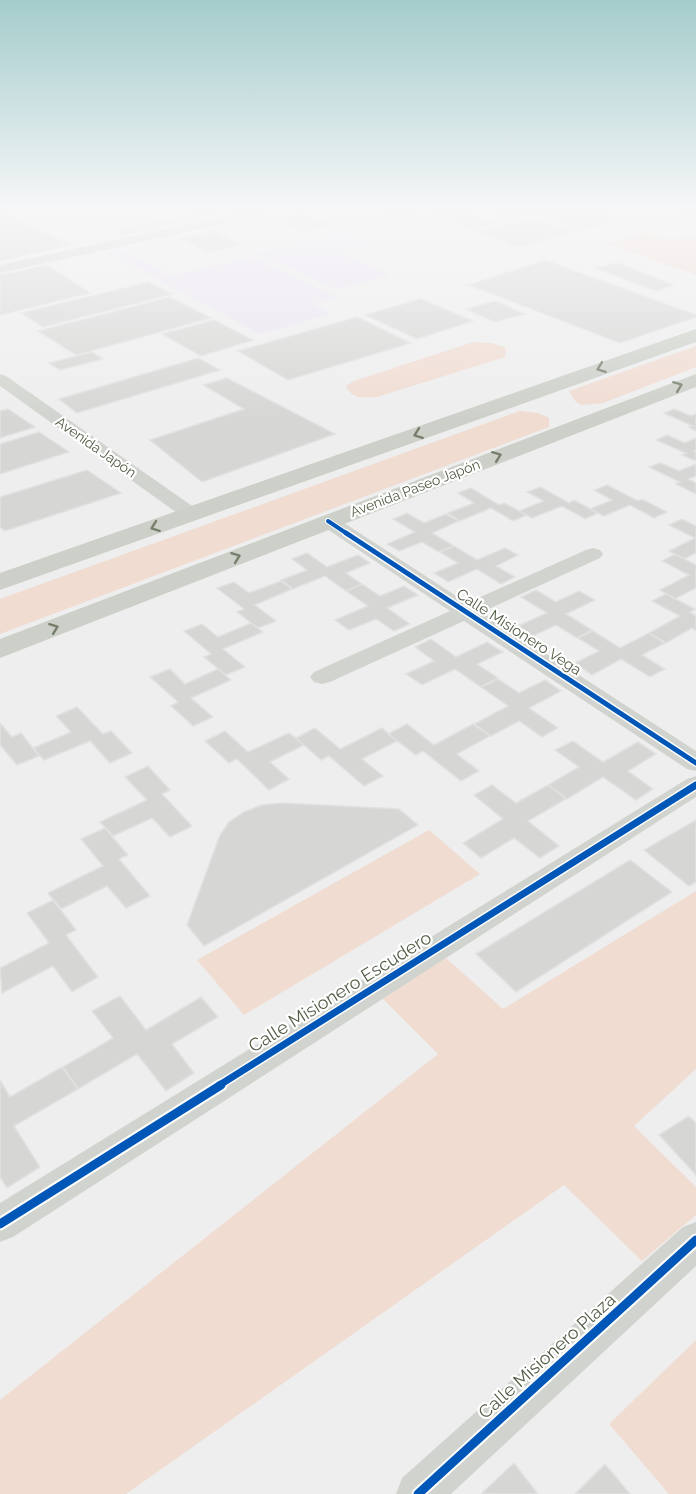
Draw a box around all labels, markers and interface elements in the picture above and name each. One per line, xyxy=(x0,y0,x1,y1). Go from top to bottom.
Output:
one-way arrow xyxy=(596,361,607,374)
one-way arrow xyxy=(673,381,683,394)
street label: Avenida Japón xyxy=(53,413,139,481)
one-way arrow xyxy=(413,426,423,439)
one-way arrow xyxy=(491,451,501,464)
street label: Avenida Paseo Japón xyxy=(348,456,482,520)
one-way arrow xyxy=(150,520,161,533)
one-way arrow xyxy=(230,552,241,564)
street label: Calle Misionero Vega xyxy=(453,585,585,679)
one-way arrow xyxy=(49,622,59,635)
street label: Calle Misionero Escudero xyxy=(245,927,435,1056)
street label: Calle Misionero Plaza xyxy=(474,1289,620,1423)

